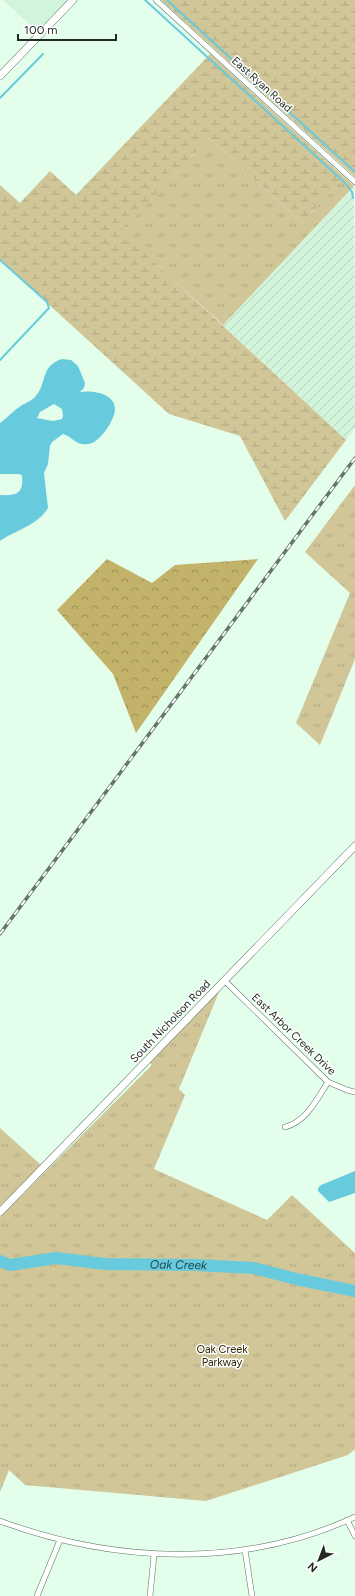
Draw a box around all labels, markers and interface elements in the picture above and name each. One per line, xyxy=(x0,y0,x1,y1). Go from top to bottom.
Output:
scale bar xyxy=(18,16,116,42)
text: 100 m xyxy=(24,23,58,37)
street label: East Ryan Road xyxy=(229,54,294,115)
street label: South Nicholson Road xyxy=(127,977,213,1065)
street label: East Arbor Creek Drive xyxy=(249,991,338,1078)
water label: Oak Creek xyxy=(150,1257,208,1273)
park label: Oak Creek Parkway xyxy=(196,1343,248,1369)
north arrow xyxy=(299,1540,339,1580)
text: N xyxy=(305,1559,320,1575)

